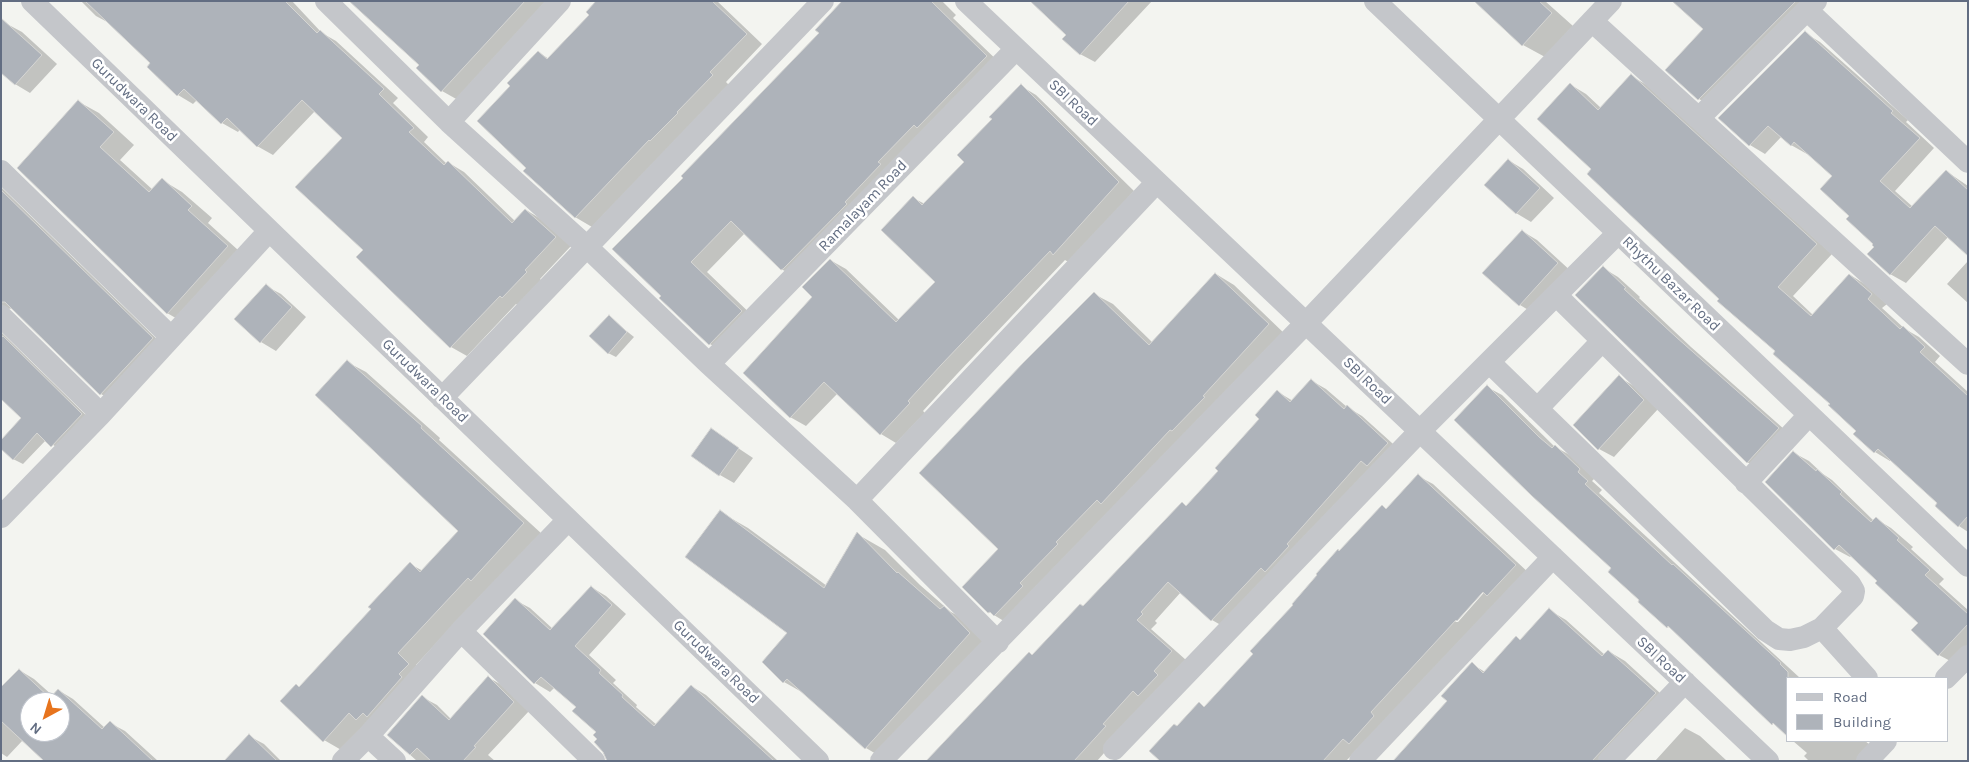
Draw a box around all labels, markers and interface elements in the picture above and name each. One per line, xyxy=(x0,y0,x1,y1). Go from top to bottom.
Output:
street label: Gurudwara Road xyxy=(87,54,181,146)
street label: SBI Road xyxy=(1045,76,1101,130)
street label: Ramalayam Road xyxy=(815,157,911,255)
street label: Rhythu Bazar Road xyxy=(1618,233,1724,335)
street label: Gurudwara Road xyxy=(378,335,472,427)
street label: SBI Road xyxy=(1339,353,1395,409)
street label: Gurudwara Road xyxy=(669,616,763,708)
street label: SBI Road xyxy=(1633,633,1689,687)
legend xyxy=(1786,677,1949,742)
text: Road xyxy=(1833,688,1868,706)
north arrow xyxy=(20,692,70,742)
text: Building xyxy=(1833,713,1891,731)
text: N xyxy=(27,719,45,738)

